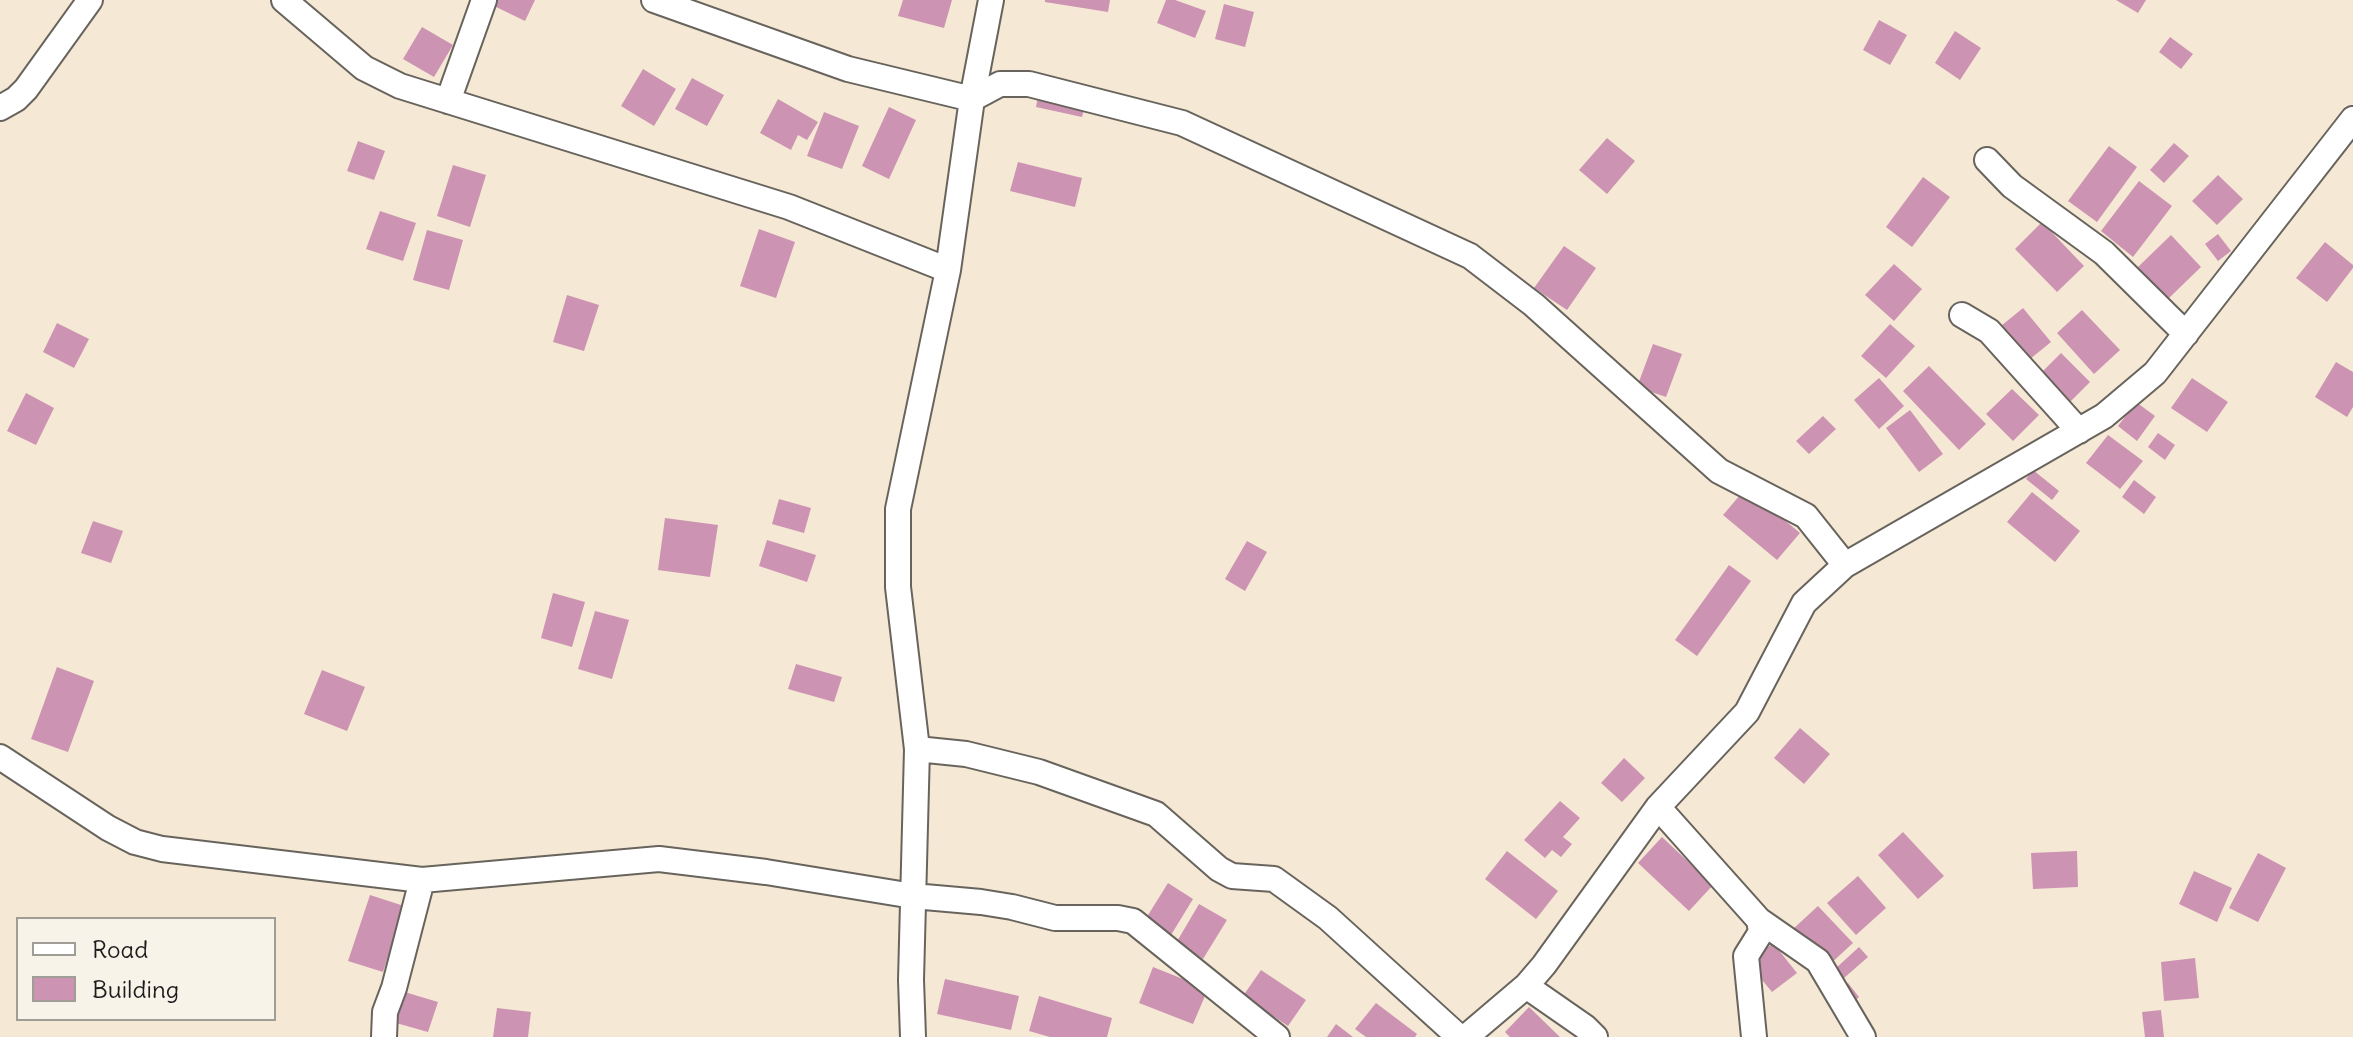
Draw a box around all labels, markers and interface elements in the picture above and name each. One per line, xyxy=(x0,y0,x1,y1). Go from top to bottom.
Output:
legend xyxy=(16,917,276,1021)
text: Road xyxy=(92,934,148,964)
text: Building xyxy=(92,974,179,1004)

